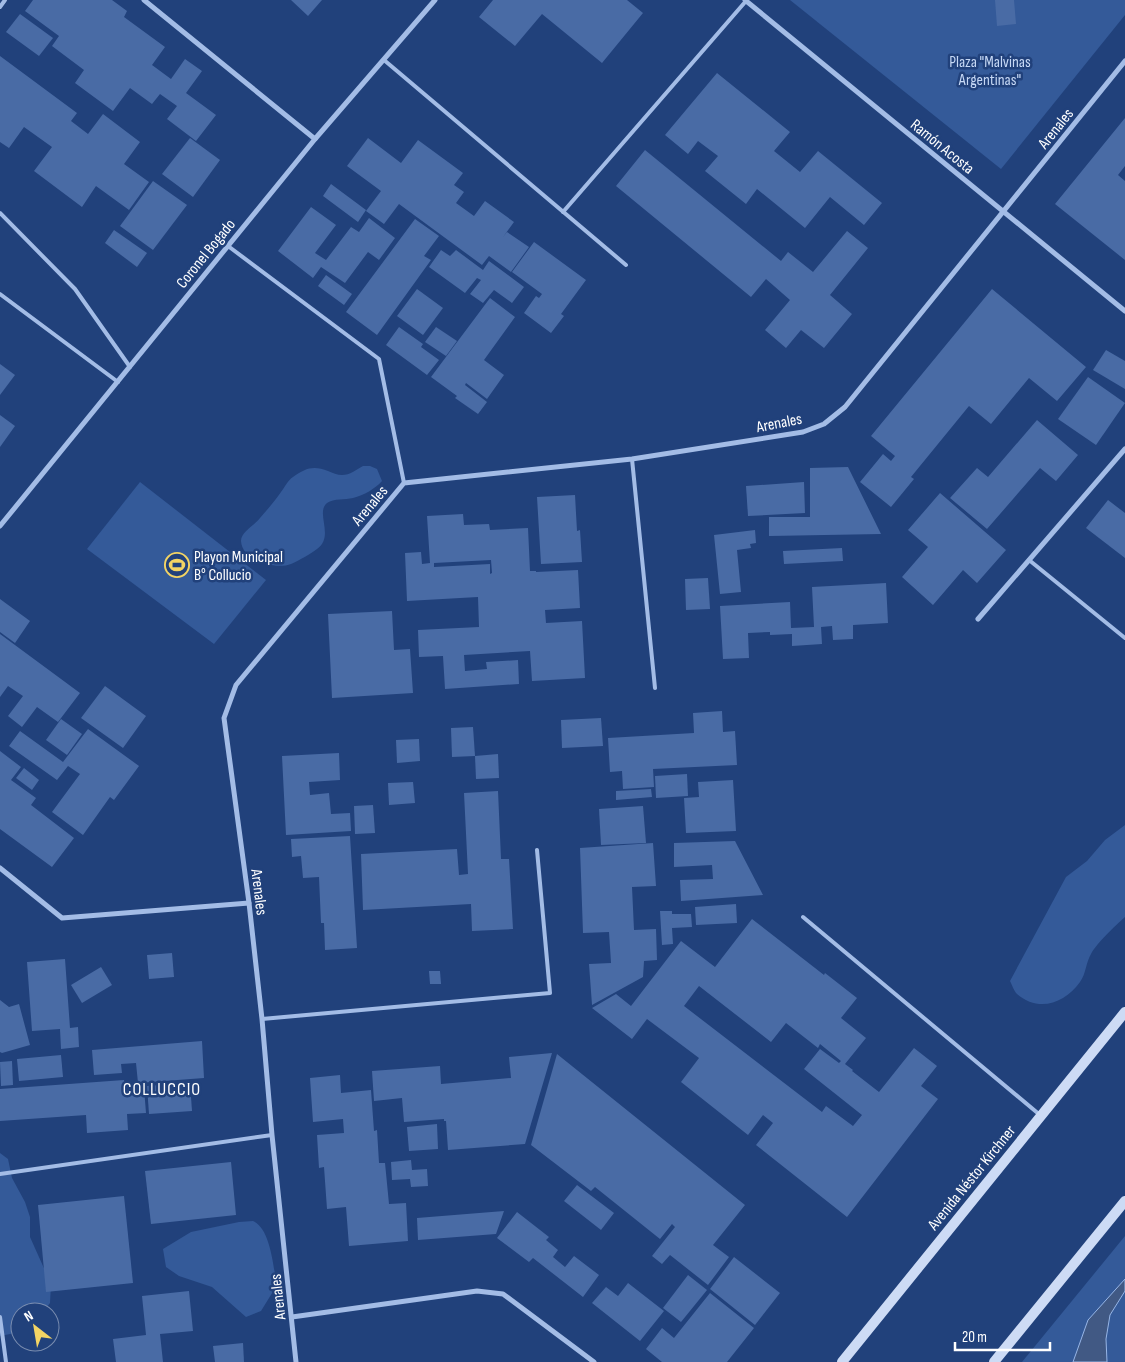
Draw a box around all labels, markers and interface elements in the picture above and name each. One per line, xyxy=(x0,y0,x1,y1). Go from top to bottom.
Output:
park label: Plaza "Malvinas Argentinas" xyxy=(949,53,1031,90)
street label: Arenales xyxy=(1034,105,1078,154)
street label: Ramón Acosta xyxy=(906,116,978,179)
street label: Coronel Bogado xyxy=(173,216,240,292)
street label: Arenales xyxy=(754,410,804,437)
street label: Arenales xyxy=(347,482,392,530)
place label: Playon Municipal B° Collucio xyxy=(194,548,283,585)
sports icon: Playon Municipal B° Collucio xyxy=(164,552,190,578)
street label: Arenales xyxy=(246,867,271,916)
district label: COLLUCCIO xyxy=(123,1079,201,1100)
street label: Avenida Néstor Kirchner xyxy=(924,1122,1020,1235)
street label: Arenales xyxy=(267,1273,290,1322)
north arrow xyxy=(10,1302,60,1352)
text: N xyxy=(21,1307,36,1325)
scale bar xyxy=(955,1320,1050,1352)
text: 20 m xyxy=(962,1328,987,1347)

